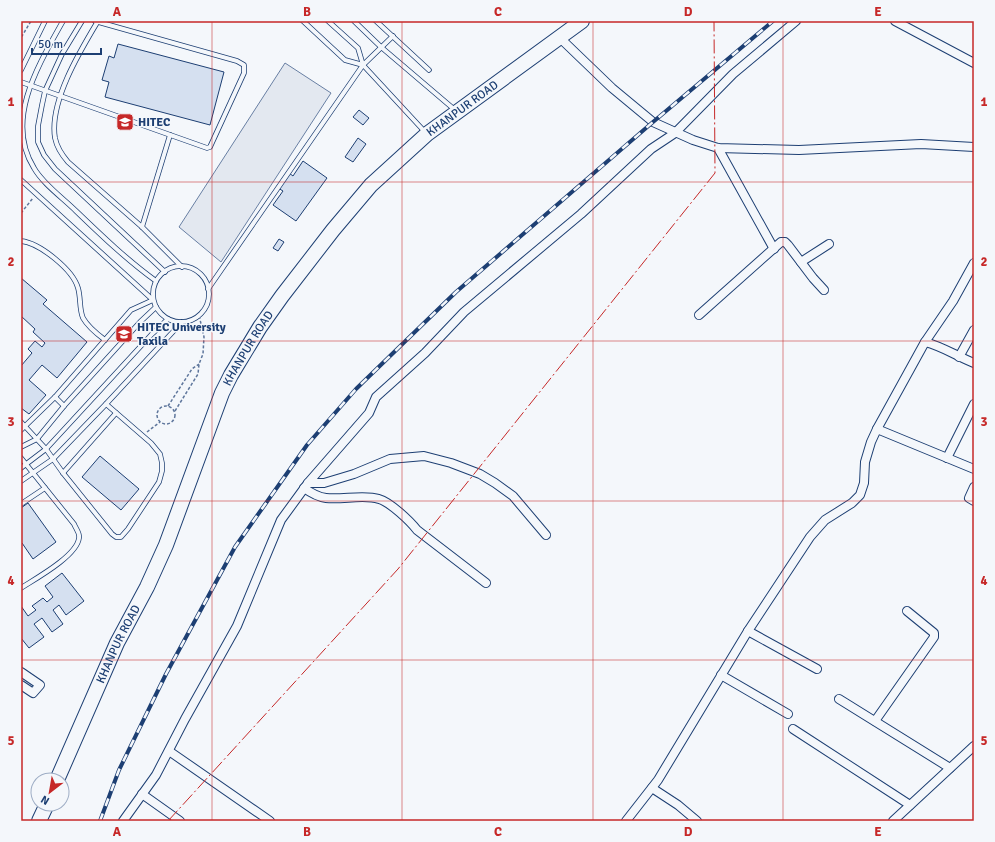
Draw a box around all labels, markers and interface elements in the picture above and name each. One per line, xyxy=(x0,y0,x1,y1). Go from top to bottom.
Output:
text: A xyxy=(113,4,122,20)
text: B xyxy=(303,4,311,20)
text: C xyxy=(494,4,502,20)
text: D xyxy=(684,4,693,20)
text: E xyxy=(874,4,882,20)
scale bar xyxy=(32,30,101,56)
text: 50 m xyxy=(38,37,63,52)
street label: KHANPUR ROAD xyxy=(424,77,502,140)
text: 1 xyxy=(7,94,15,110)
text: 1 xyxy=(980,94,988,110)
school or university icon: HITEC xyxy=(115,112,135,132)
place label: HITEC xyxy=(138,115,171,130)
text: 2 xyxy=(7,254,15,270)
text: 2 xyxy=(980,254,988,270)
street label: KHANPUR ROAD xyxy=(220,308,277,388)
place label: HITEC University Taxila xyxy=(137,320,226,349)
school or university icon: HITEC University Taxila xyxy=(114,324,134,344)
text: 3 xyxy=(7,414,15,430)
text: 3 xyxy=(980,414,988,430)
text: 4 xyxy=(7,573,15,589)
text: 4 xyxy=(980,573,988,589)
street label: KHANPUR ROAD xyxy=(93,602,144,686)
text: 5 xyxy=(7,733,15,749)
text: 5 xyxy=(980,733,988,749)
north arrow xyxy=(30,772,70,812)
text: N xyxy=(38,793,52,808)
text: A xyxy=(113,824,122,840)
text: B xyxy=(303,824,311,840)
text: C xyxy=(494,824,502,840)
text: D xyxy=(684,824,693,840)
text: E xyxy=(874,824,882,840)

